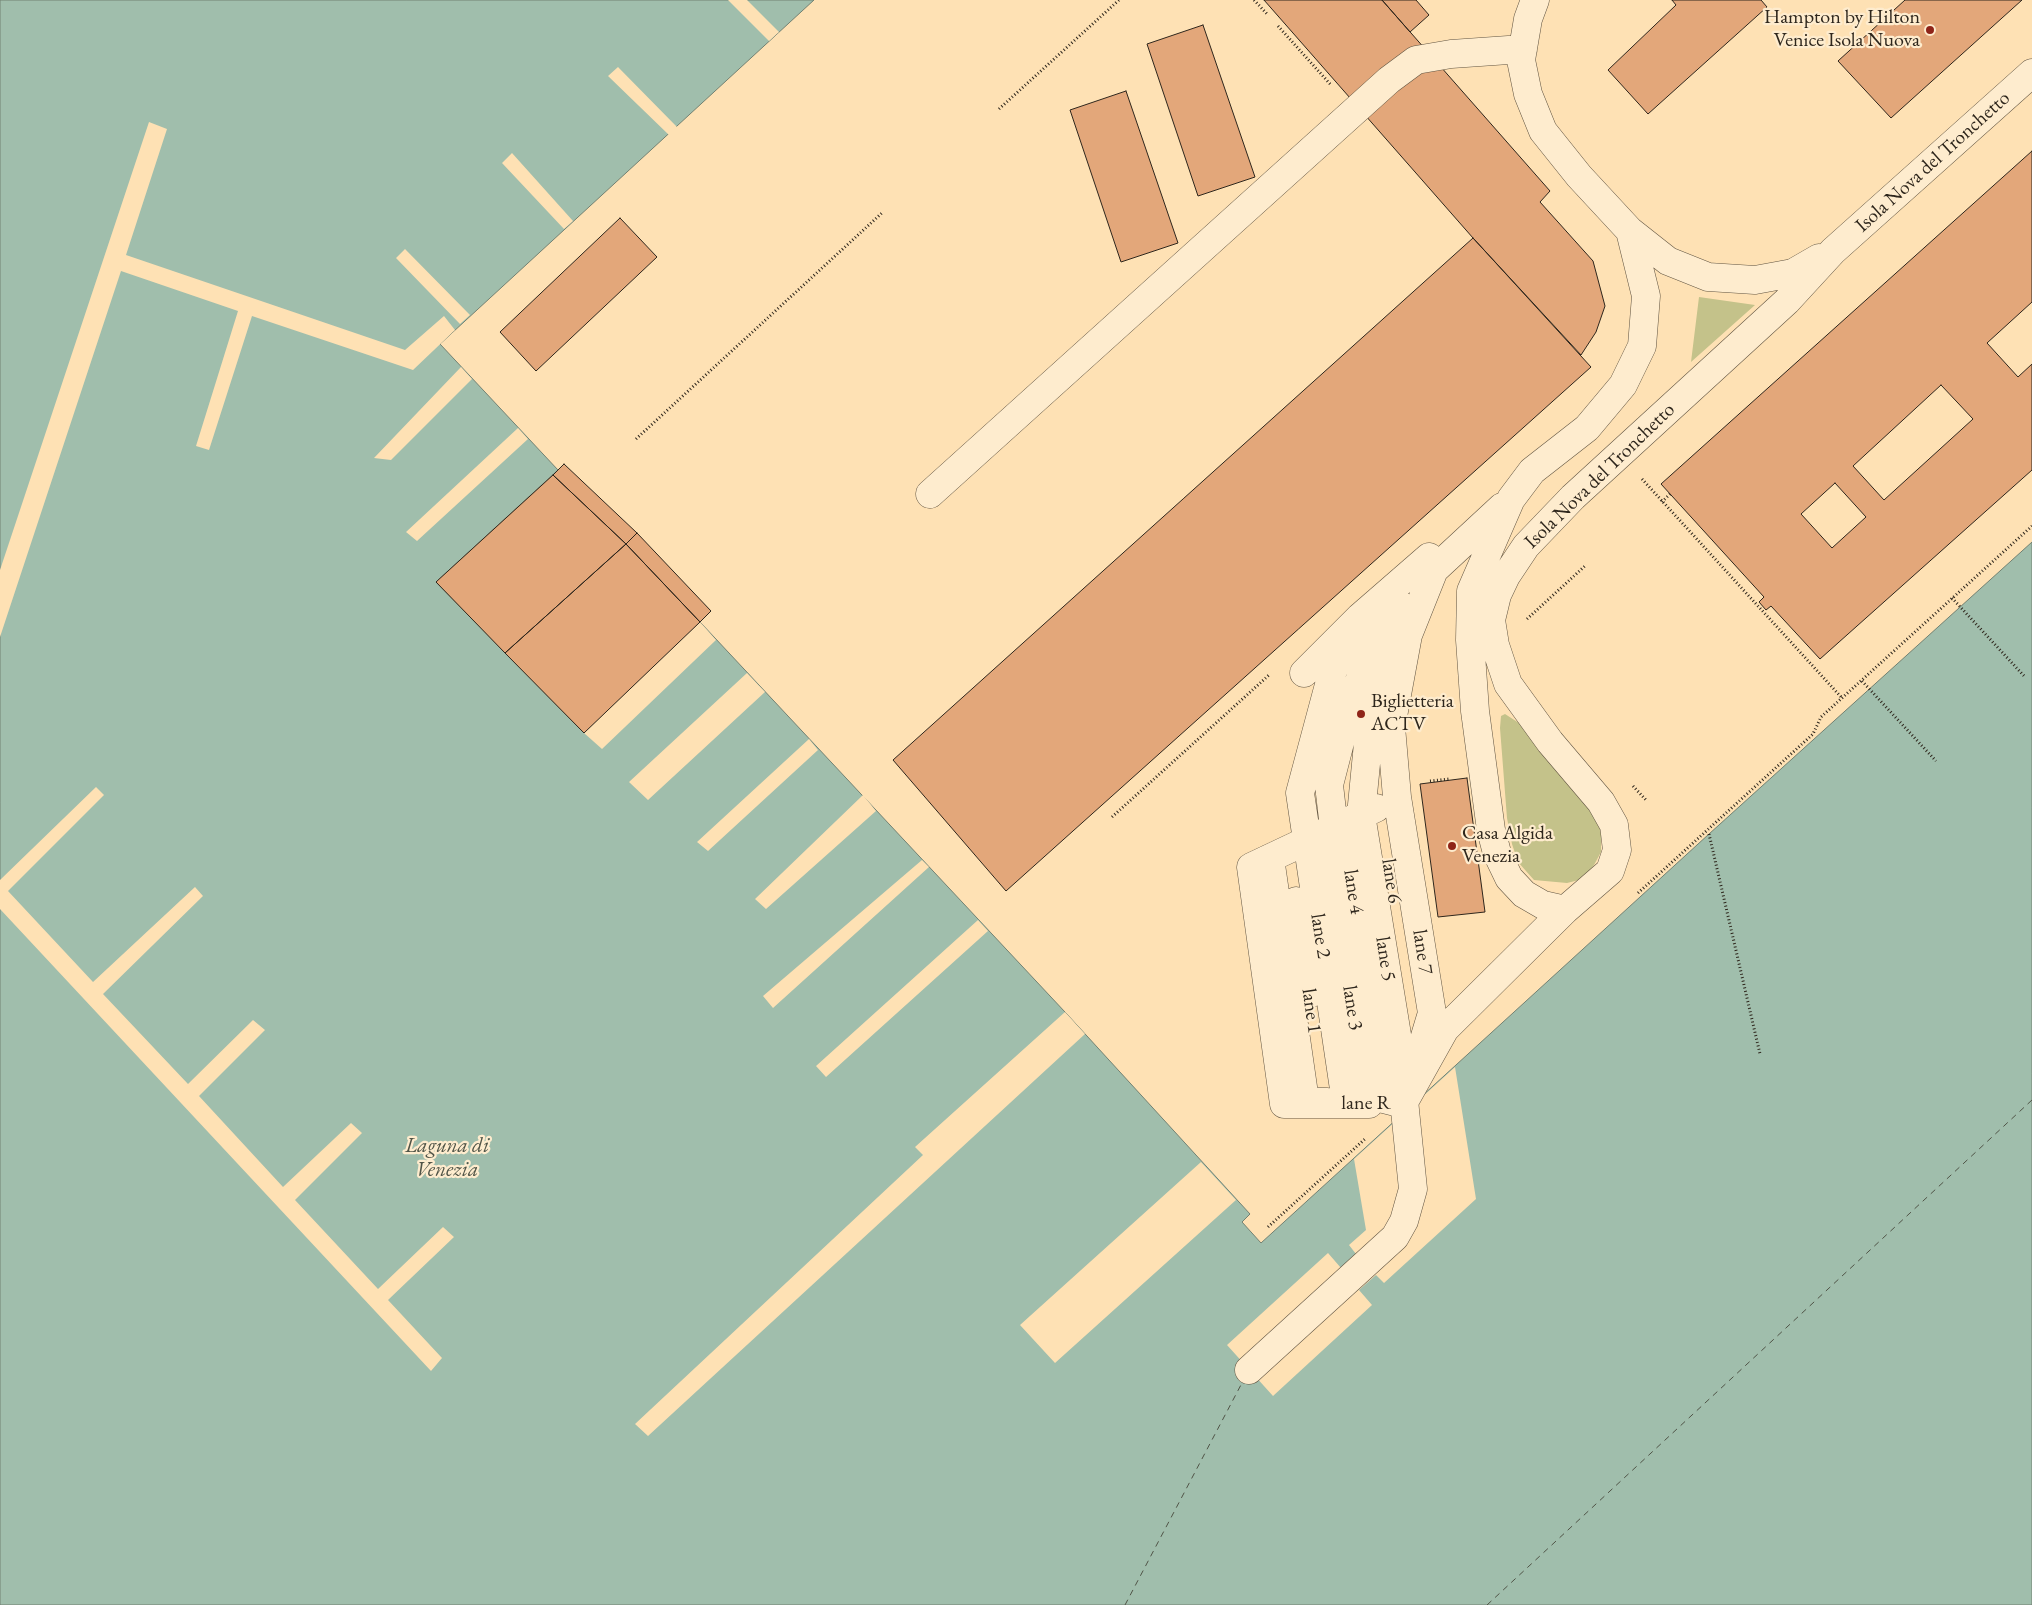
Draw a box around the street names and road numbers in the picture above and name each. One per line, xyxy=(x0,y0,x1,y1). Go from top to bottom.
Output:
street label: Isola Nova del Tronchetto xyxy=(1851,86,2015,238)
street label: Isola Nova del Tronchetto xyxy=(1520,398,1680,554)
street label: lane 6 xyxy=(1376,857,1406,905)
street label: lane 4 xyxy=(1338,868,1368,916)
street label: lane 2 xyxy=(1305,912,1335,960)
street label: lane 7 xyxy=(1407,928,1437,976)
street label: lane 5 xyxy=(1370,935,1400,983)
street label: lane 3 xyxy=(1337,984,1367,1032)
street label: lane 1 xyxy=(1296,987,1326,1035)
street label: lane R xyxy=(1341,1092,1391,1116)

